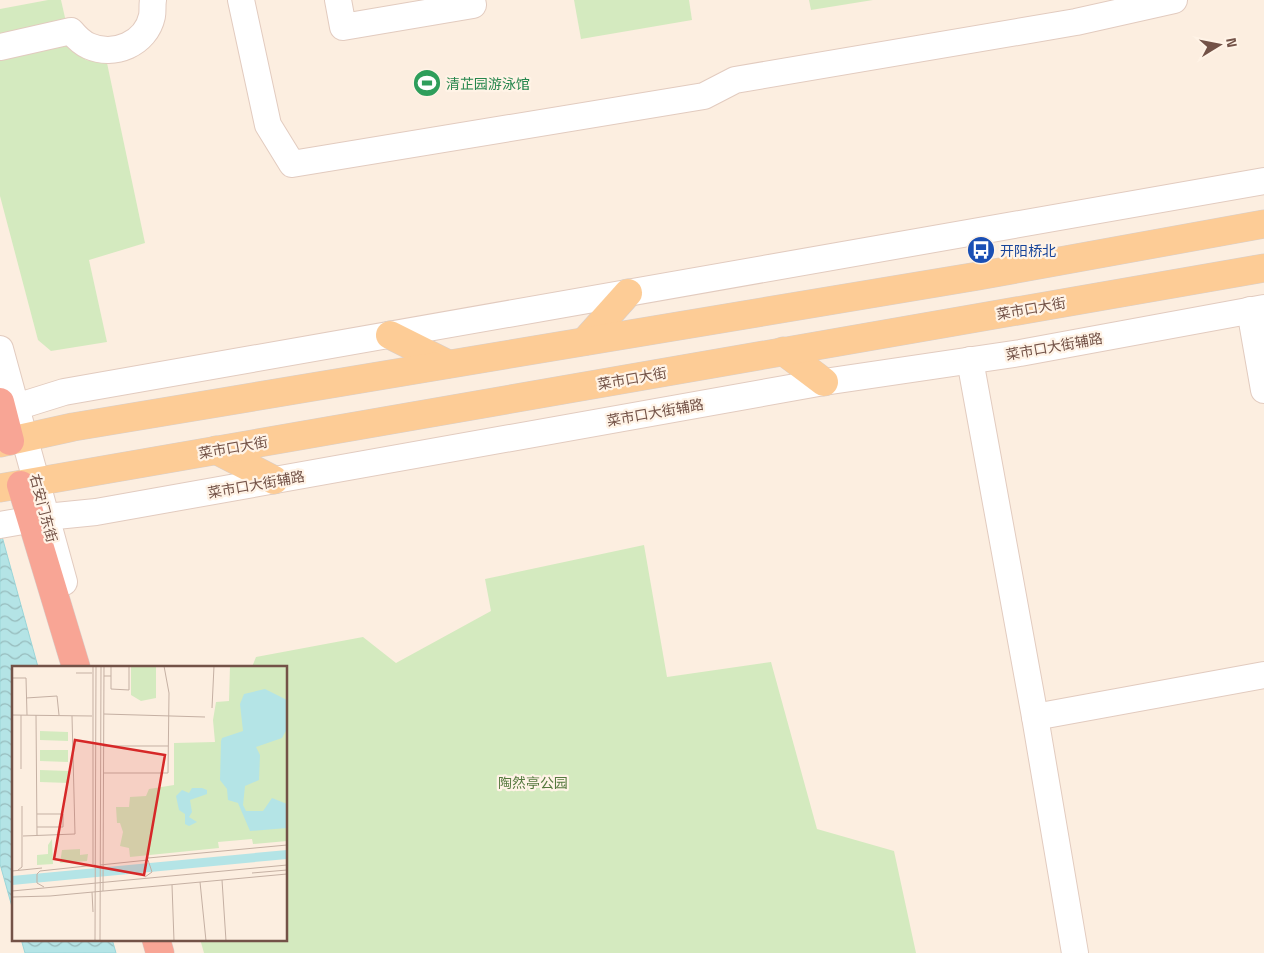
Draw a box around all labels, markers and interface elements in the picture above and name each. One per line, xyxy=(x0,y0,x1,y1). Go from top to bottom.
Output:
north arrow xyxy=(1194,20,1244,70)
text: N xyxy=(1221,36,1243,49)
sports icon: 清芷园游泳馆 xyxy=(412,68,442,98)
place label: 清芷园游泳馆 xyxy=(446,73,530,94)
bus stop icon: 开阳桥北 xyxy=(966,235,996,265)
place label: 开阳桥北 xyxy=(1000,240,1056,261)
street label: 菜市口大街 xyxy=(995,292,1067,324)
street label: 菜市口大街辅路 xyxy=(1004,327,1104,365)
street label: 菜市口大街 xyxy=(596,362,668,394)
street label: 菜市口大街辅路 xyxy=(605,393,705,431)
street label: 菜市口大街 xyxy=(197,431,269,463)
street label: 菜市口大街辅路 xyxy=(206,465,306,503)
street label: 右安门东街 xyxy=(25,471,63,545)
inset map xyxy=(12,666,288,940)
park label: 陶然亭公园 xyxy=(498,772,568,793)

